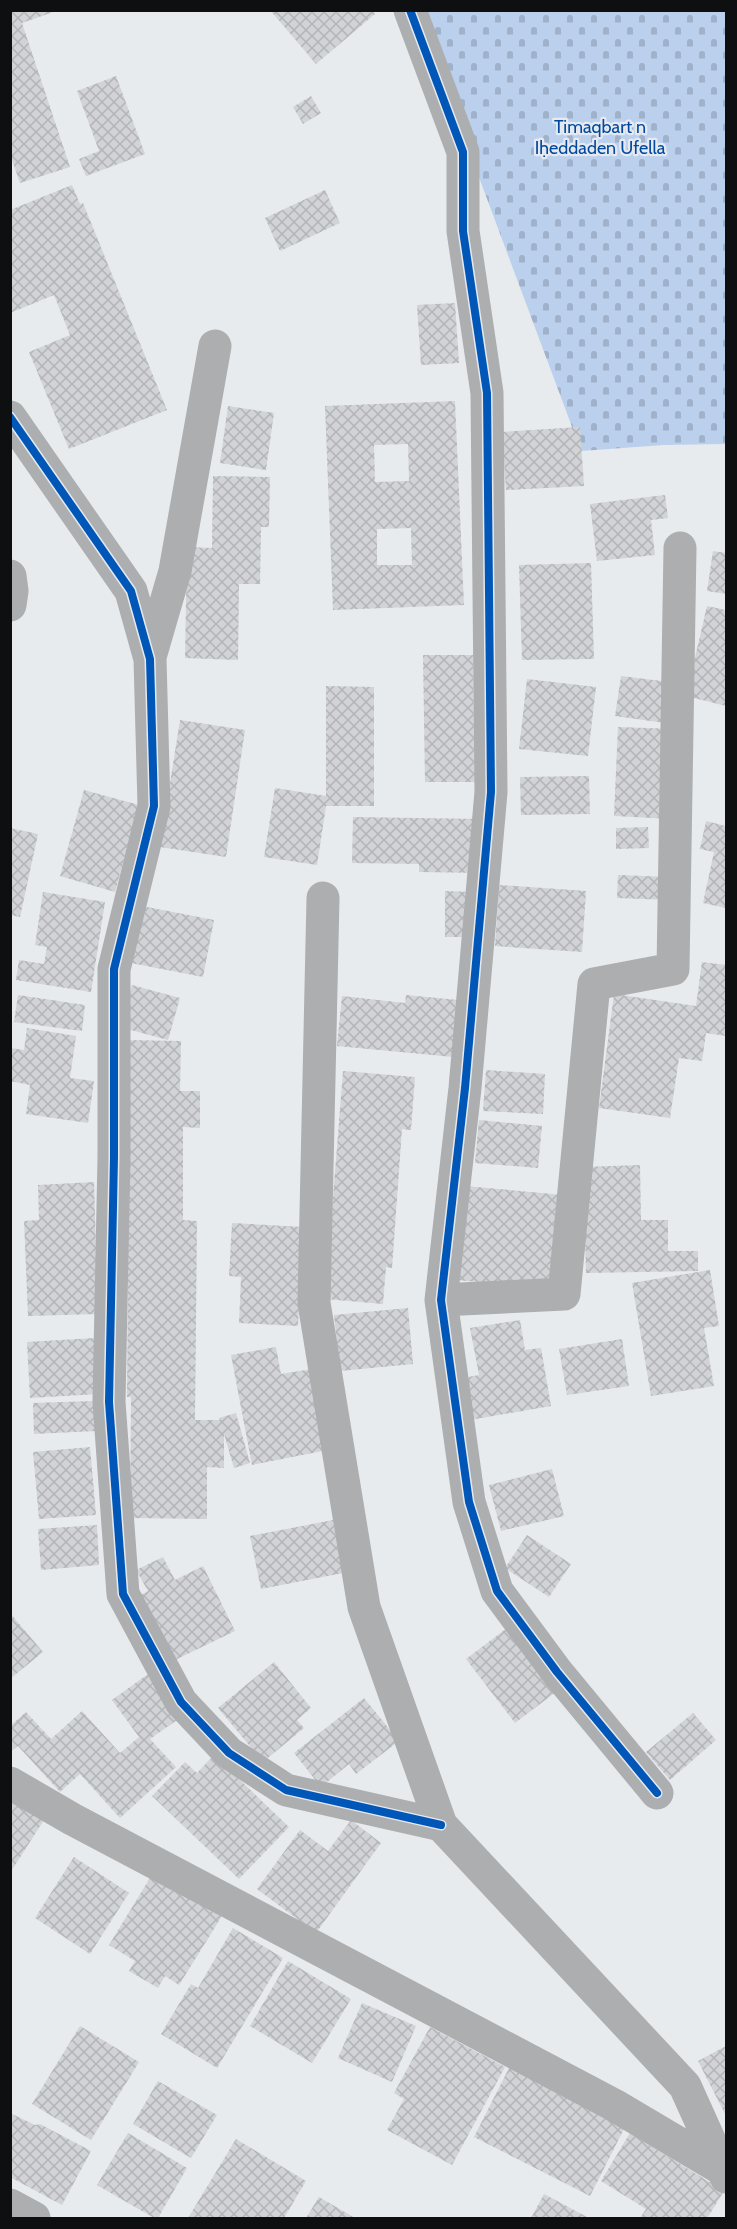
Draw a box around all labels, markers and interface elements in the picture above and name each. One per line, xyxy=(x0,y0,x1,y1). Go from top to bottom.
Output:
park label: Timaqbart n Iḥeddaden Ufella xyxy=(535,116,666,159)

